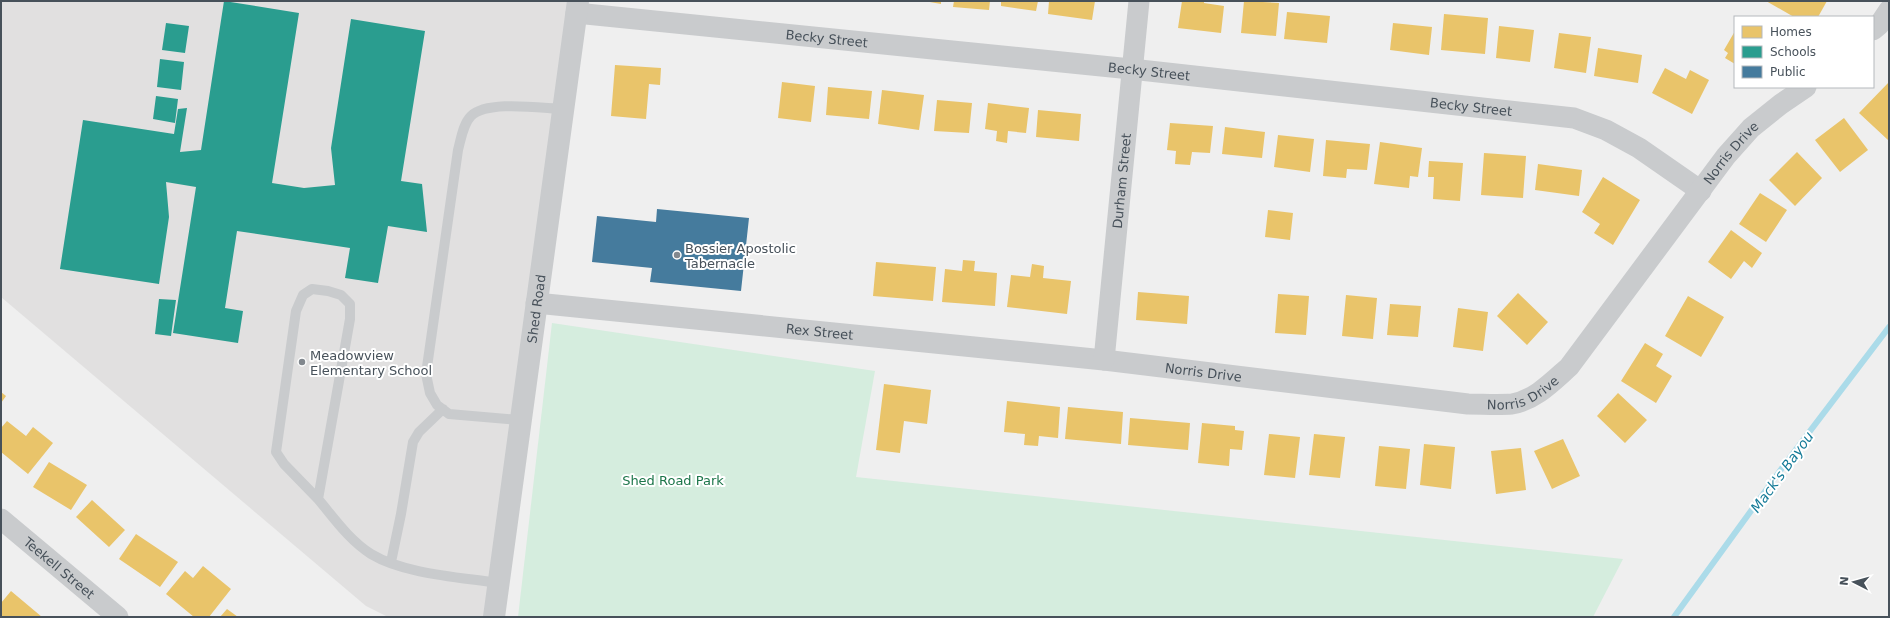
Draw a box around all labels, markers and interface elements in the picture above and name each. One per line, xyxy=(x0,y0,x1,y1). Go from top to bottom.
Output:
legend xyxy=(1734,16,1874,88)
text: Homes xyxy=(1770,25,1812,39)
street label: Becky Street xyxy=(785,27,869,50)
text: Schools xyxy=(1770,45,1816,59)
street label: Becky Street xyxy=(1107,59,1191,83)
text: Public xyxy=(1770,65,1806,79)
street label: Becky Street xyxy=(1429,95,1513,119)
street label: Norris Drive xyxy=(1700,118,1761,187)
street label: Durham Street xyxy=(1109,132,1134,229)
place label: Bossier Apostolic Tabernacle xyxy=(684,241,796,271)
marker: Bossier Apostolic Tabernacle xyxy=(672,250,682,260)
street label: Shed Road xyxy=(524,273,548,344)
street label: Rex Street xyxy=(785,321,854,342)
place label: Meadowview Elementary School xyxy=(310,348,432,378)
marker: Meadowview Elementary School xyxy=(297,357,307,367)
street label: Norris Drive xyxy=(1164,360,1243,384)
street label: Norris Drive xyxy=(1487,373,1562,412)
water label: Mack's Bayou xyxy=(1747,428,1817,516)
park label: Shed Road Park xyxy=(622,473,724,488)
street label: Teekell Street xyxy=(20,533,98,602)
north arrow xyxy=(1834,562,1874,602)
text: N xyxy=(1838,576,1851,586)

